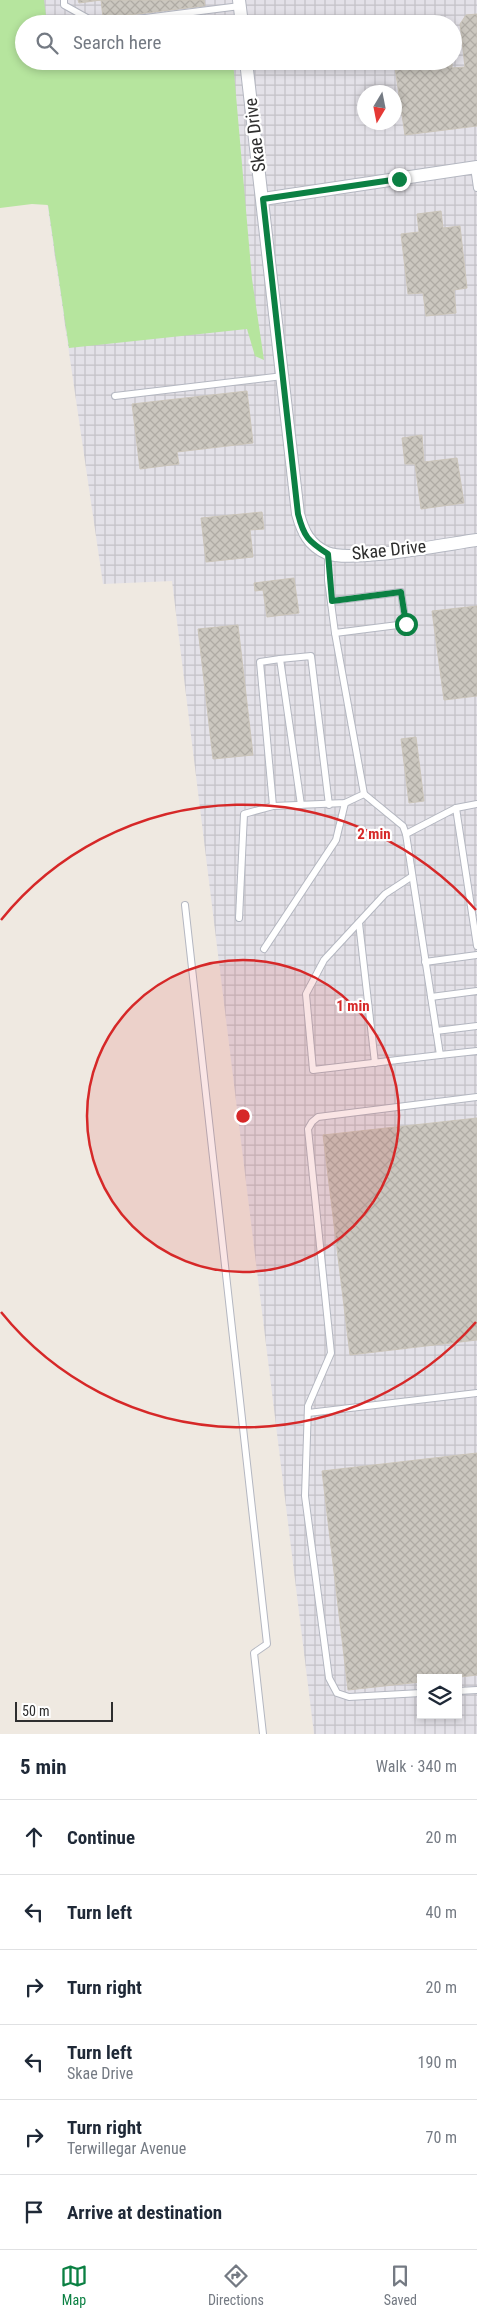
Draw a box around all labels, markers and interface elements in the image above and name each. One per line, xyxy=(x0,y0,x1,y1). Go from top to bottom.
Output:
search box xyxy=(15,15,462,70)
icon: search xyxy=(33,29,61,57)
text: Search here xyxy=(73,31,161,54)
north arrow xyxy=(357,85,402,130)
street label: Skae Drive xyxy=(240,97,269,173)
route end xyxy=(388,168,411,191)
street label: Skae Drive xyxy=(351,535,427,564)
route start xyxy=(395,613,418,636)
text: 2 min xyxy=(357,825,391,843)
text: 1 min xyxy=(336,997,370,1015)
centre of rings xyxy=(234,1107,252,1125)
map controls xyxy=(417,1674,462,1719)
button: layers xyxy=(417,1674,462,1719)
scale bar xyxy=(15,1699,112,1722)
text: 50 m xyxy=(22,1703,50,1719)
text: 5 min xyxy=(20,1755,67,1779)
text: Walk · 340 m xyxy=(376,1757,457,1776)
icon: ahead xyxy=(20,1823,48,1851)
text: Continue xyxy=(67,1826,135,1849)
text: 20 m xyxy=(425,1828,457,1847)
icon: left xyxy=(20,1898,48,1926)
text: Turn left xyxy=(67,1901,132,1924)
text: 40 m xyxy=(425,1903,457,1922)
icon: right xyxy=(20,1973,48,2001)
text: Turn right xyxy=(67,1976,142,1999)
text: 20 m xyxy=(425,1978,457,1997)
text: Turn left xyxy=(67,2041,132,2064)
icon: left xyxy=(20,2048,48,2076)
text: 190 m xyxy=(418,2053,457,2072)
text: Skae Drive xyxy=(67,2064,133,2083)
text: Turn right xyxy=(67,2116,142,2139)
icon: right xyxy=(20,2123,48,2151)
text: 70 m xyxy=(425,2128,457,2147)
text: Terwillegar Avenue xyxy=(67,2139,186,2158)
icon: arrive xyxy=(20,2198,48,2226)
text: Arrive at destination xyxy=(67,2201,222,2224)
tab: Map xyxy=(60,2262,88,2308)
tab: Directions xyxy=(208,2262,264,2308)
tab: Saved xyxy=(384,2262,417,2308)

